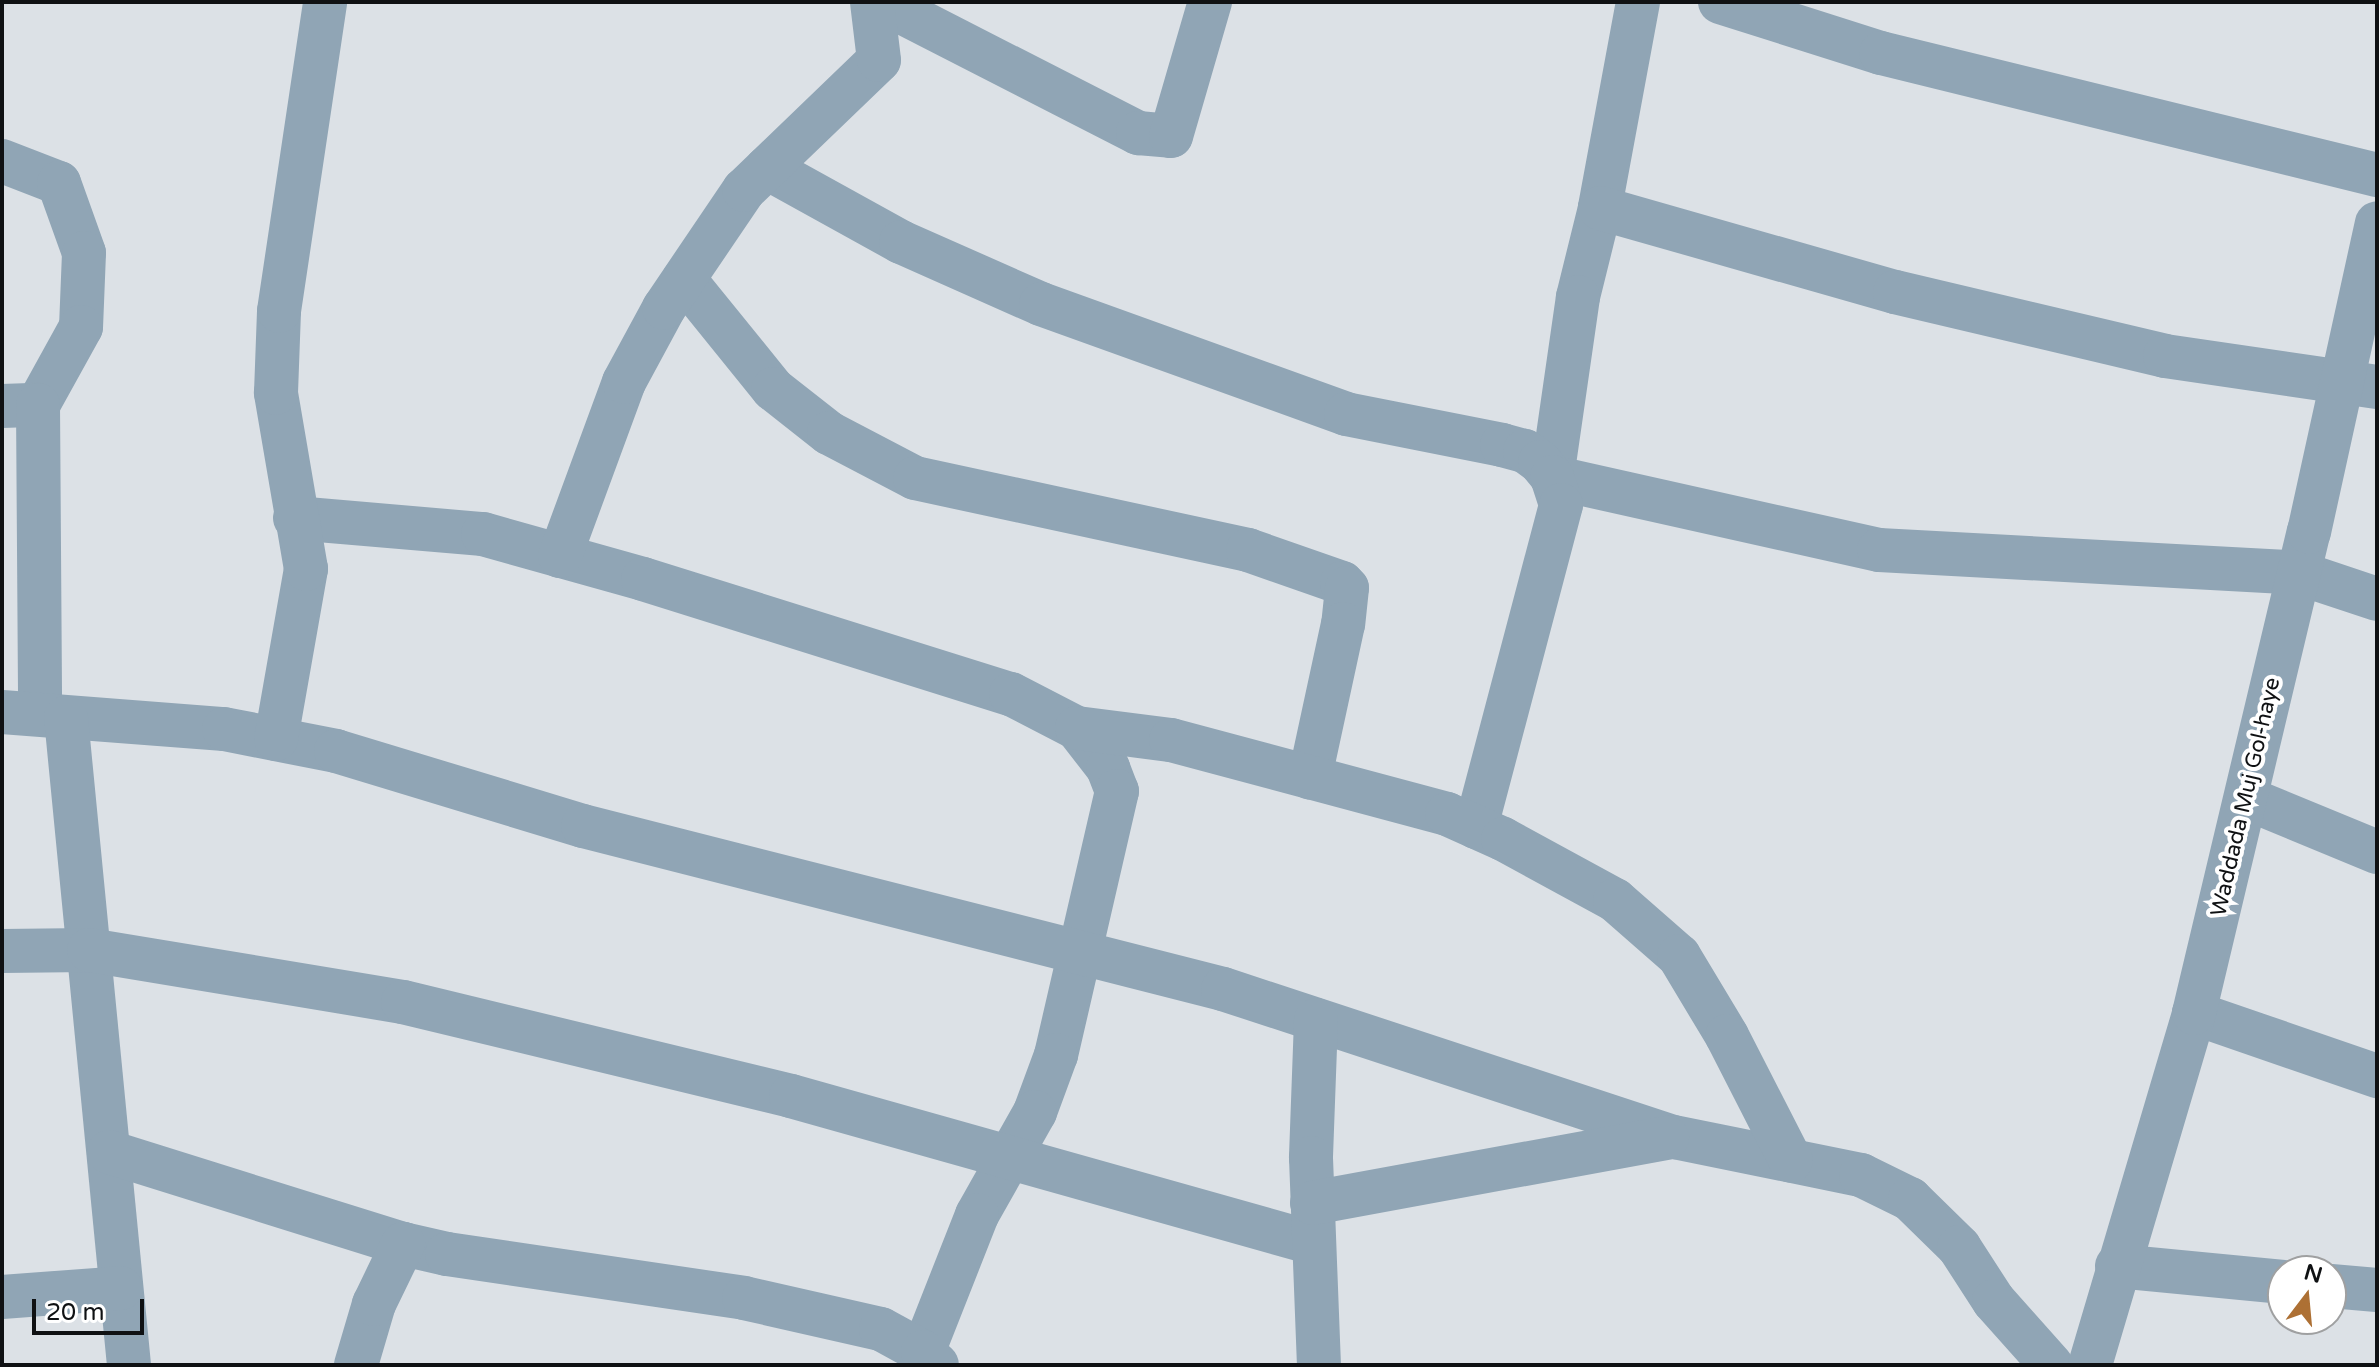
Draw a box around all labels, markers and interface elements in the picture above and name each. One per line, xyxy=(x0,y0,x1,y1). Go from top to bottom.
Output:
street label: Waddada Muj Gol-haye xyxy=(2206,675,2286,919)
north arrow xyxy=(2267,1255,2347,1335)
text: N xyxy=(2301,1259,2325,1289)
scale bar xyxy=(36,1283,148,1333)
text: 20 m xyxy=(46,1298,104,1327)

